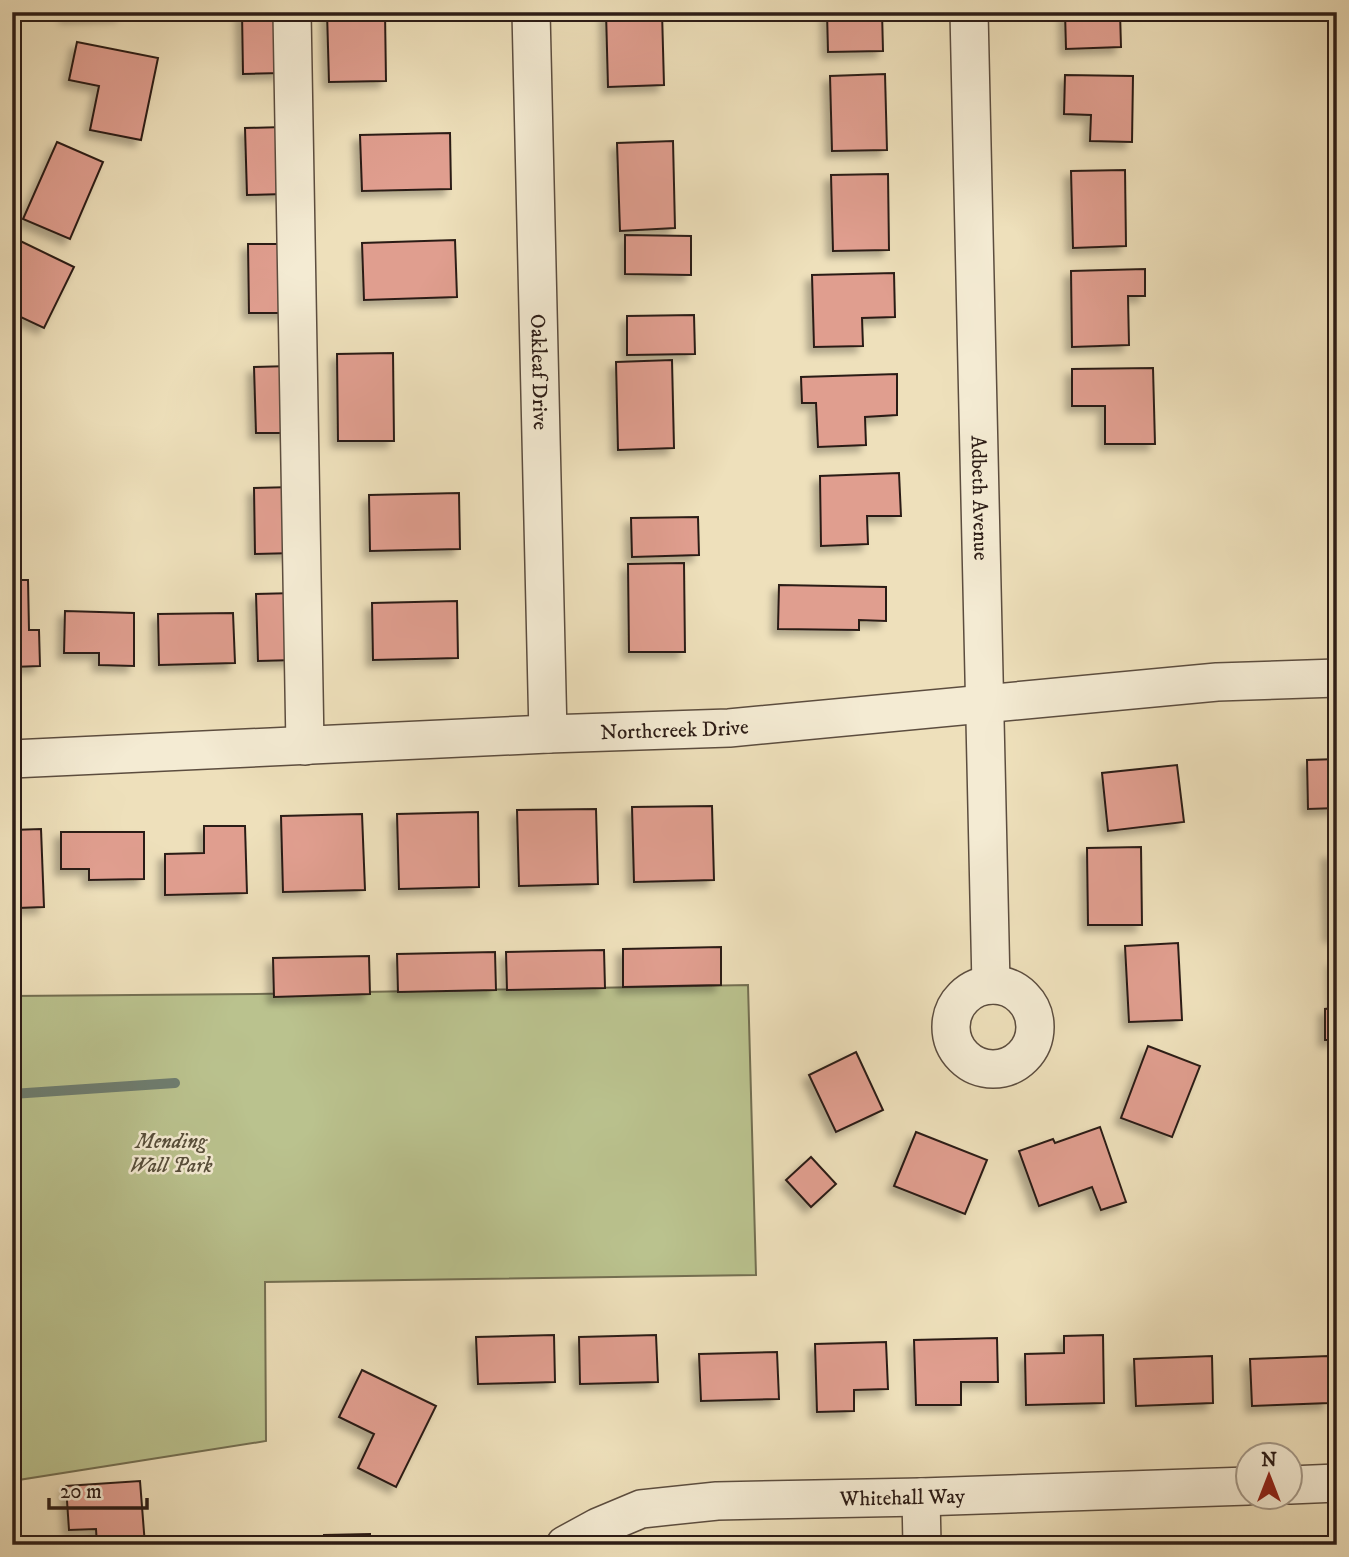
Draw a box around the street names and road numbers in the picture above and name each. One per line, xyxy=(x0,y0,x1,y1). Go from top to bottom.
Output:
street label: Oakleaf Drive xyxy=(524,314,553,431)
street label: Adbeth Avenue xyxy=(965,435,993,561)
street label: Northcreek Drive xyxy=(600,714,750,746)
street label: Whitehall Way xyxy=(838,1483,967,1513)

